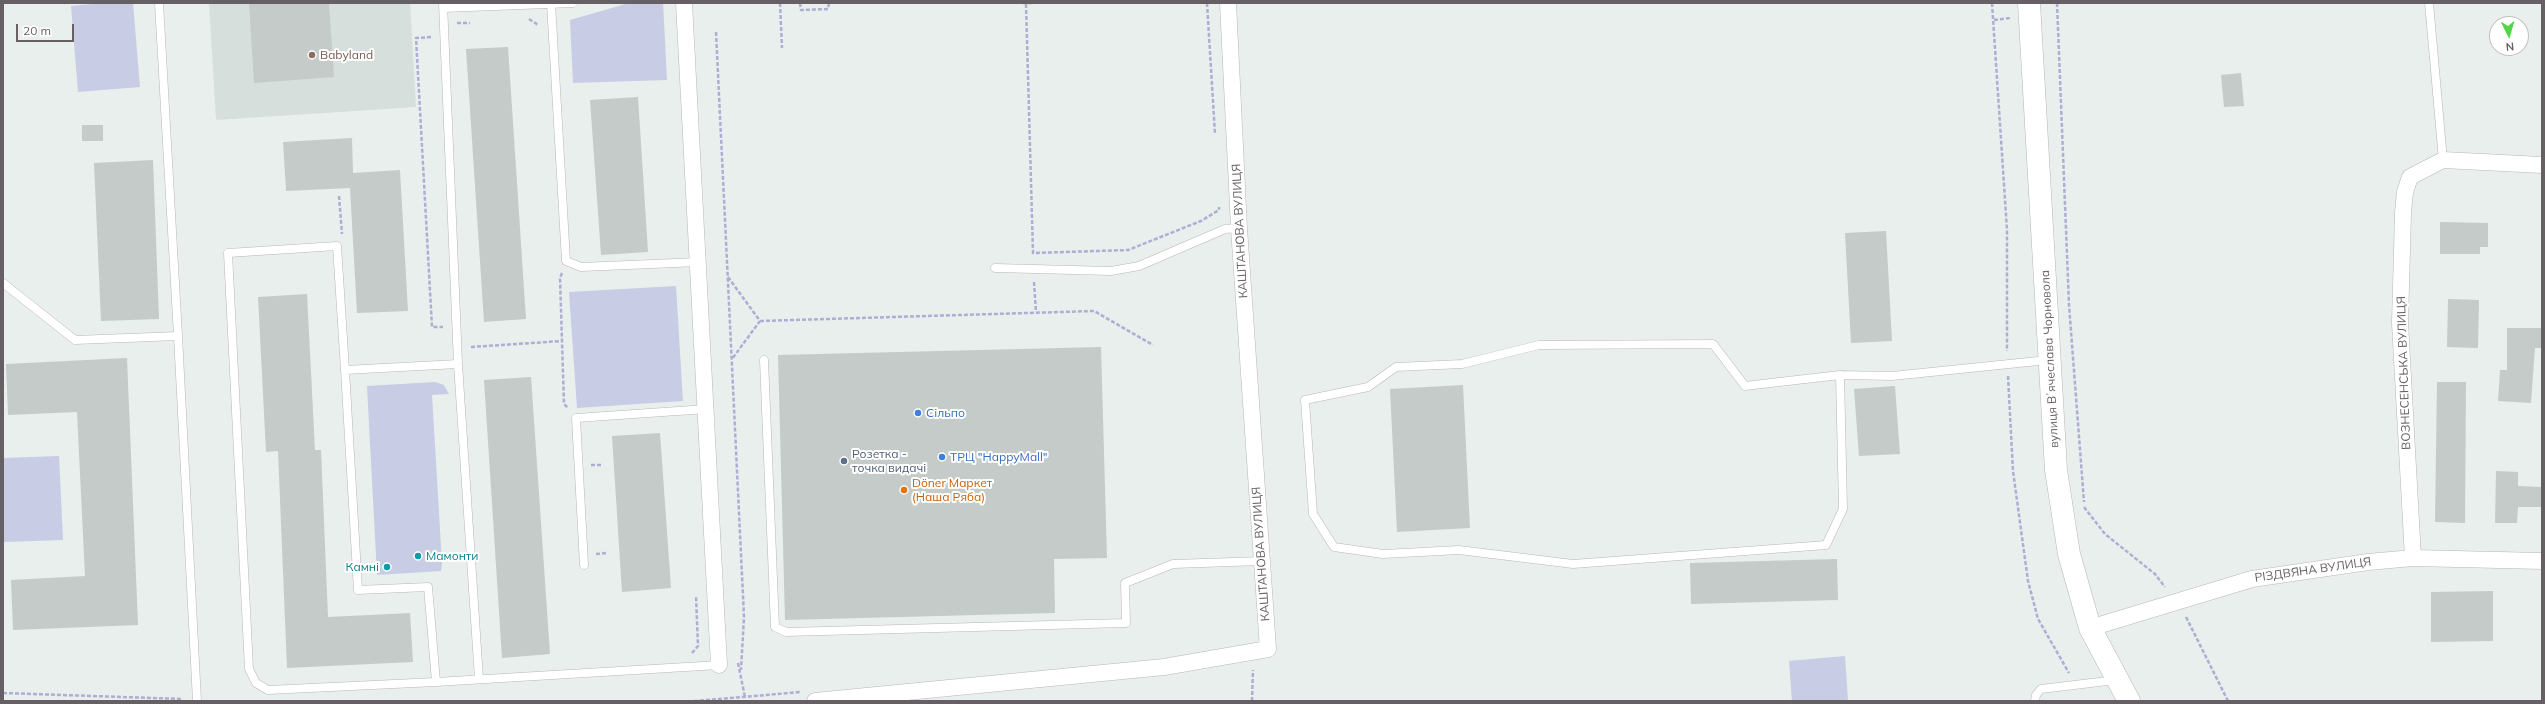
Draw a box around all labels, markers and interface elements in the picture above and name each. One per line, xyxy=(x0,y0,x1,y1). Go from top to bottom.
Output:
scale bar xyxy=(18,16,76,42)
north arrow xyxy=(2489,16,2529,56)
text: 20 m xyxy=(23,23,51,38)
text: N xyxy=(2505,40,2515,54)
place label: Babyland xyxy=(320,48,373,62)
marker: Babyland xyxy=(307,50,317,60)
street label: КАШТАНОВА ВУЛИЦЯ xyxy=(1229,163,1251,299)
street label: вулиця Вʼячеслава Чорновола xyxy=(2038,270,2062,448)
street label: ВОЗНЕСЕНСЬКА ВУЛИЦЯ xyxy=(2394,296,2414,450)
place label: Сільпо xyxy=(926,406,965,420)
marker: Сільпо xyxy=(913,408,923,418)
place label: Розетка - точка видачі xyxy=(852,447,926,475)
place label: ТРЦ "HappyMall" xyxy=(950,450,1048,464)
marker: ТРЦ "HappyMall" xyxy=(937,452,947,462)
marker: Розетка - точка видачі xyxy=(839,456,849,466)
place label: Döner Maркет (Наша Ряба) xyxy=(912,476,992,504)
marker: Döner Maркет (Наша Ряба) xyxy=(899,485,909,495)
street label: КАШТАНОВА ВУЛИЦЯ xyxy=(1249,486,1273,622)
place label: Мамонти xyxy=(426,549,478,563)
marker: Мамонти xyxy=(413,551,423,561)
street label: РІЗДВЯНА ВУЛИЦЯ xyxy=(2254,555,2372,585)
place label: Камні xyxy=(346,560,379,574)
marker: Камні xyxy=(382,562,392,572)

